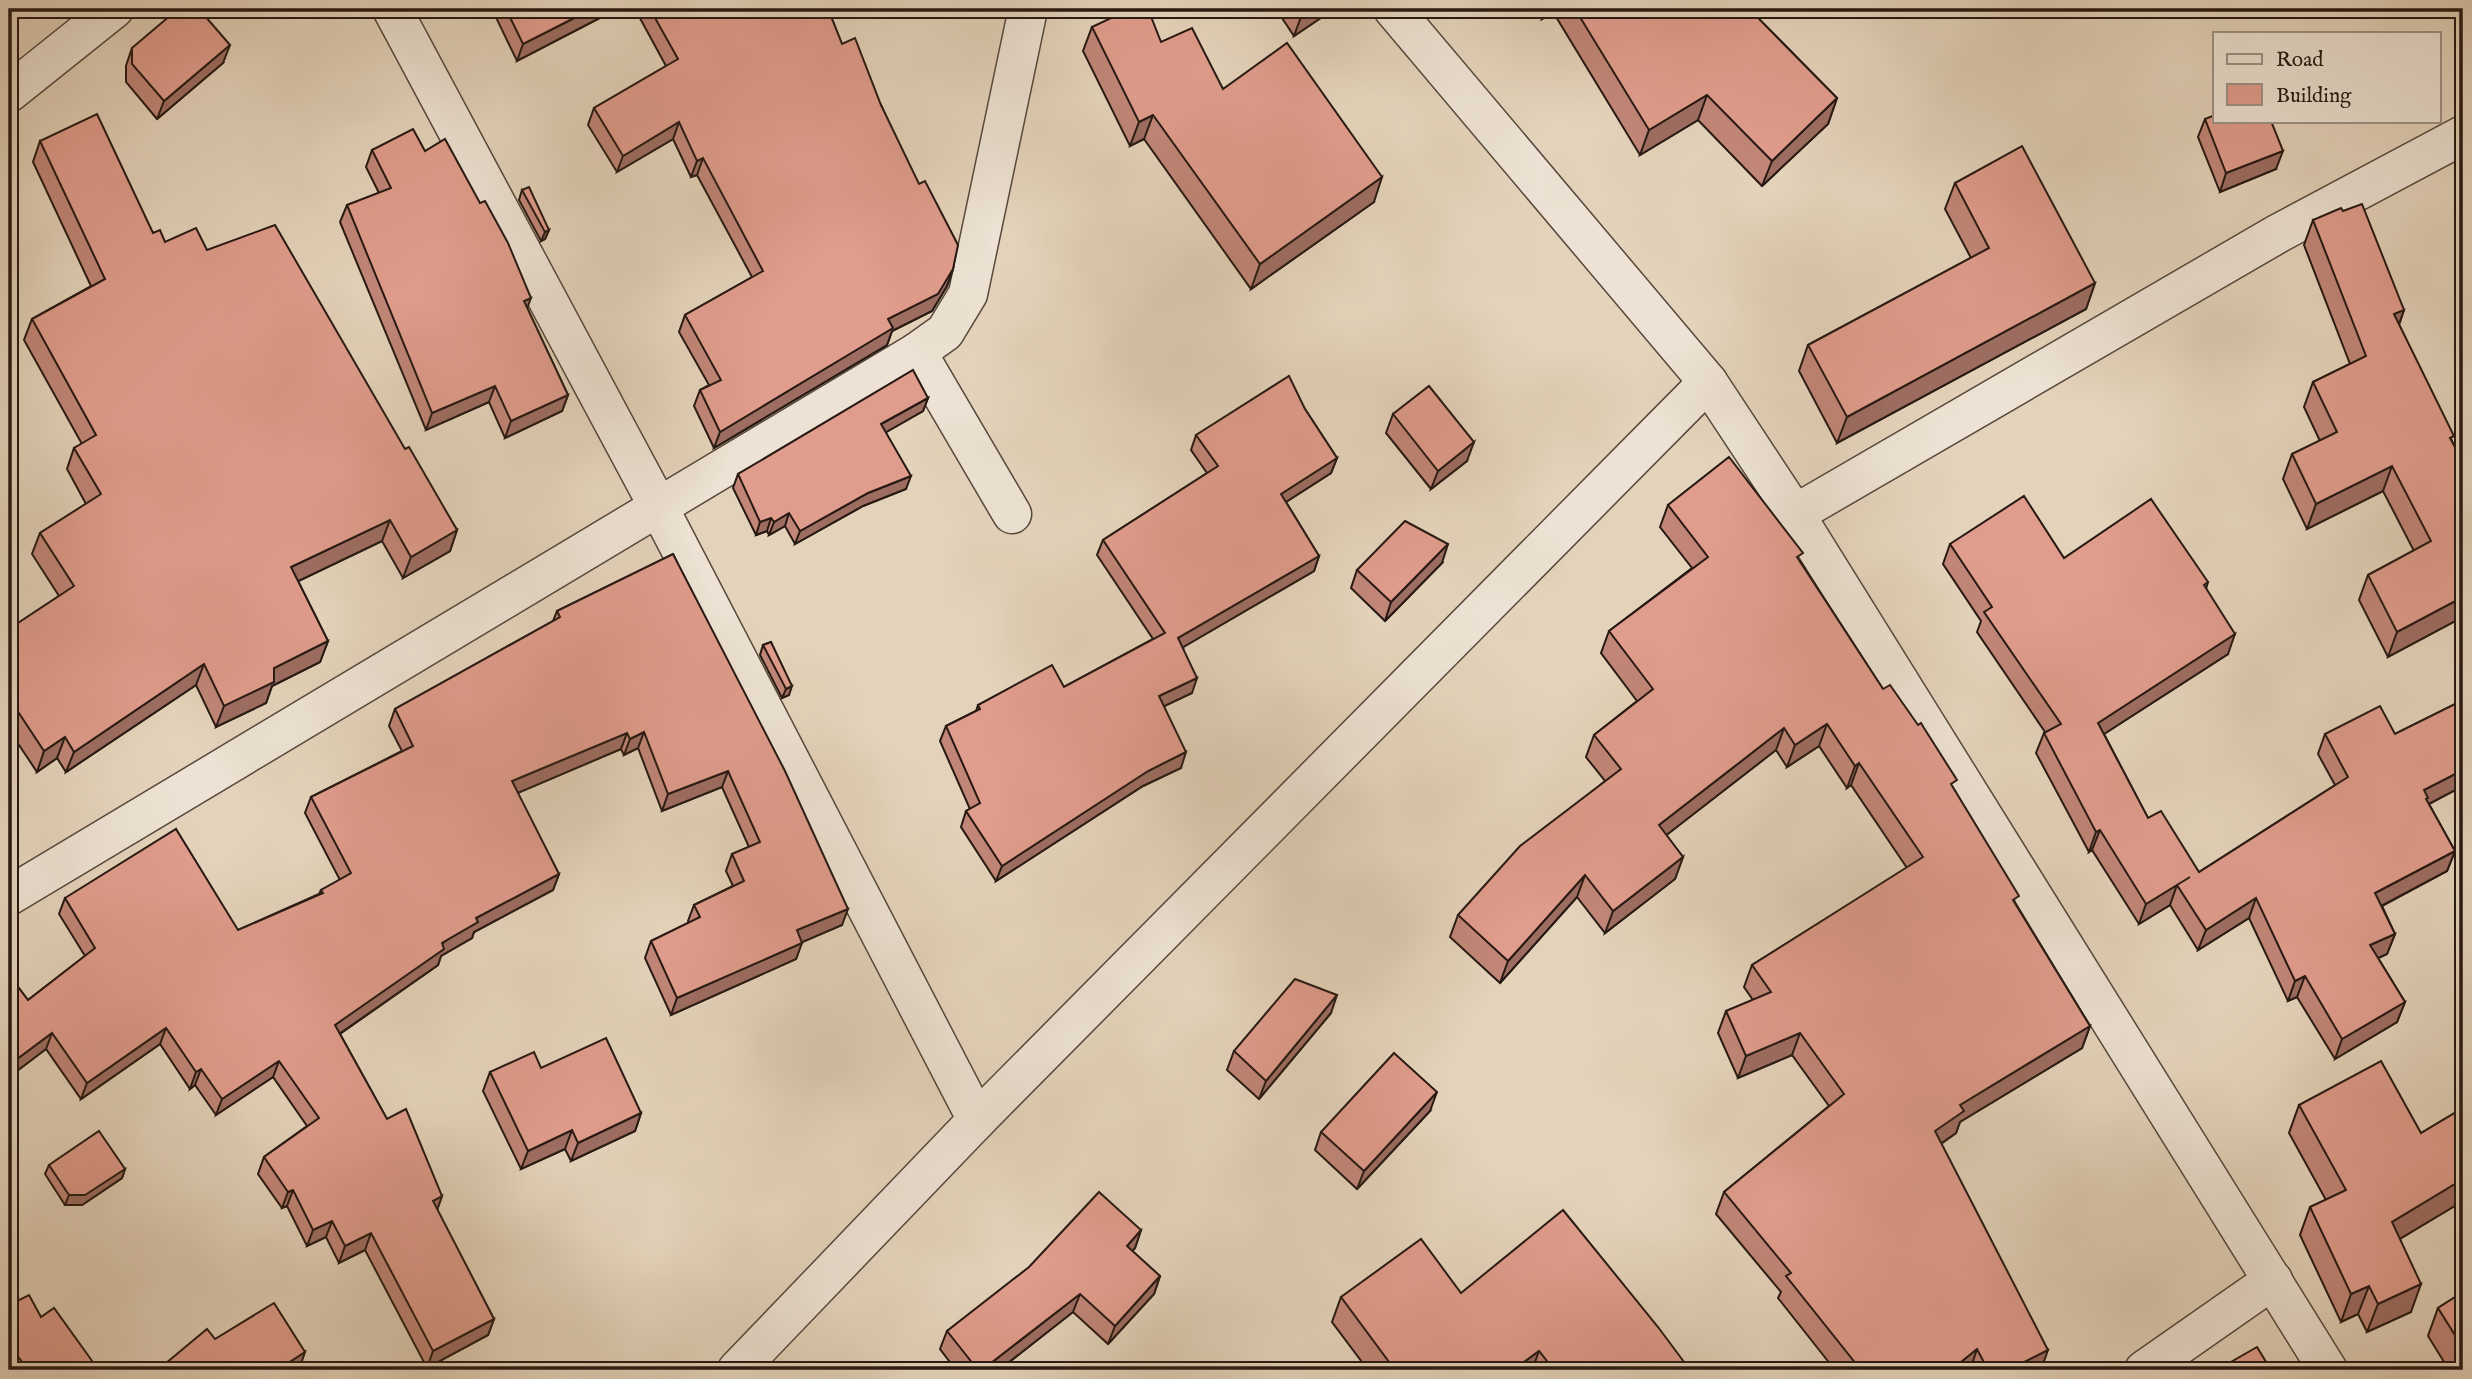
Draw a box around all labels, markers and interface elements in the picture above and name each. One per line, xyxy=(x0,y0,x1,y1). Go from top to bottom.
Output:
legend xyxy=(2213,32,2440,122)
text: Road xyxy=(2276,47,2324,74)
text: Building xyxy=(2276,83,2352,110)

